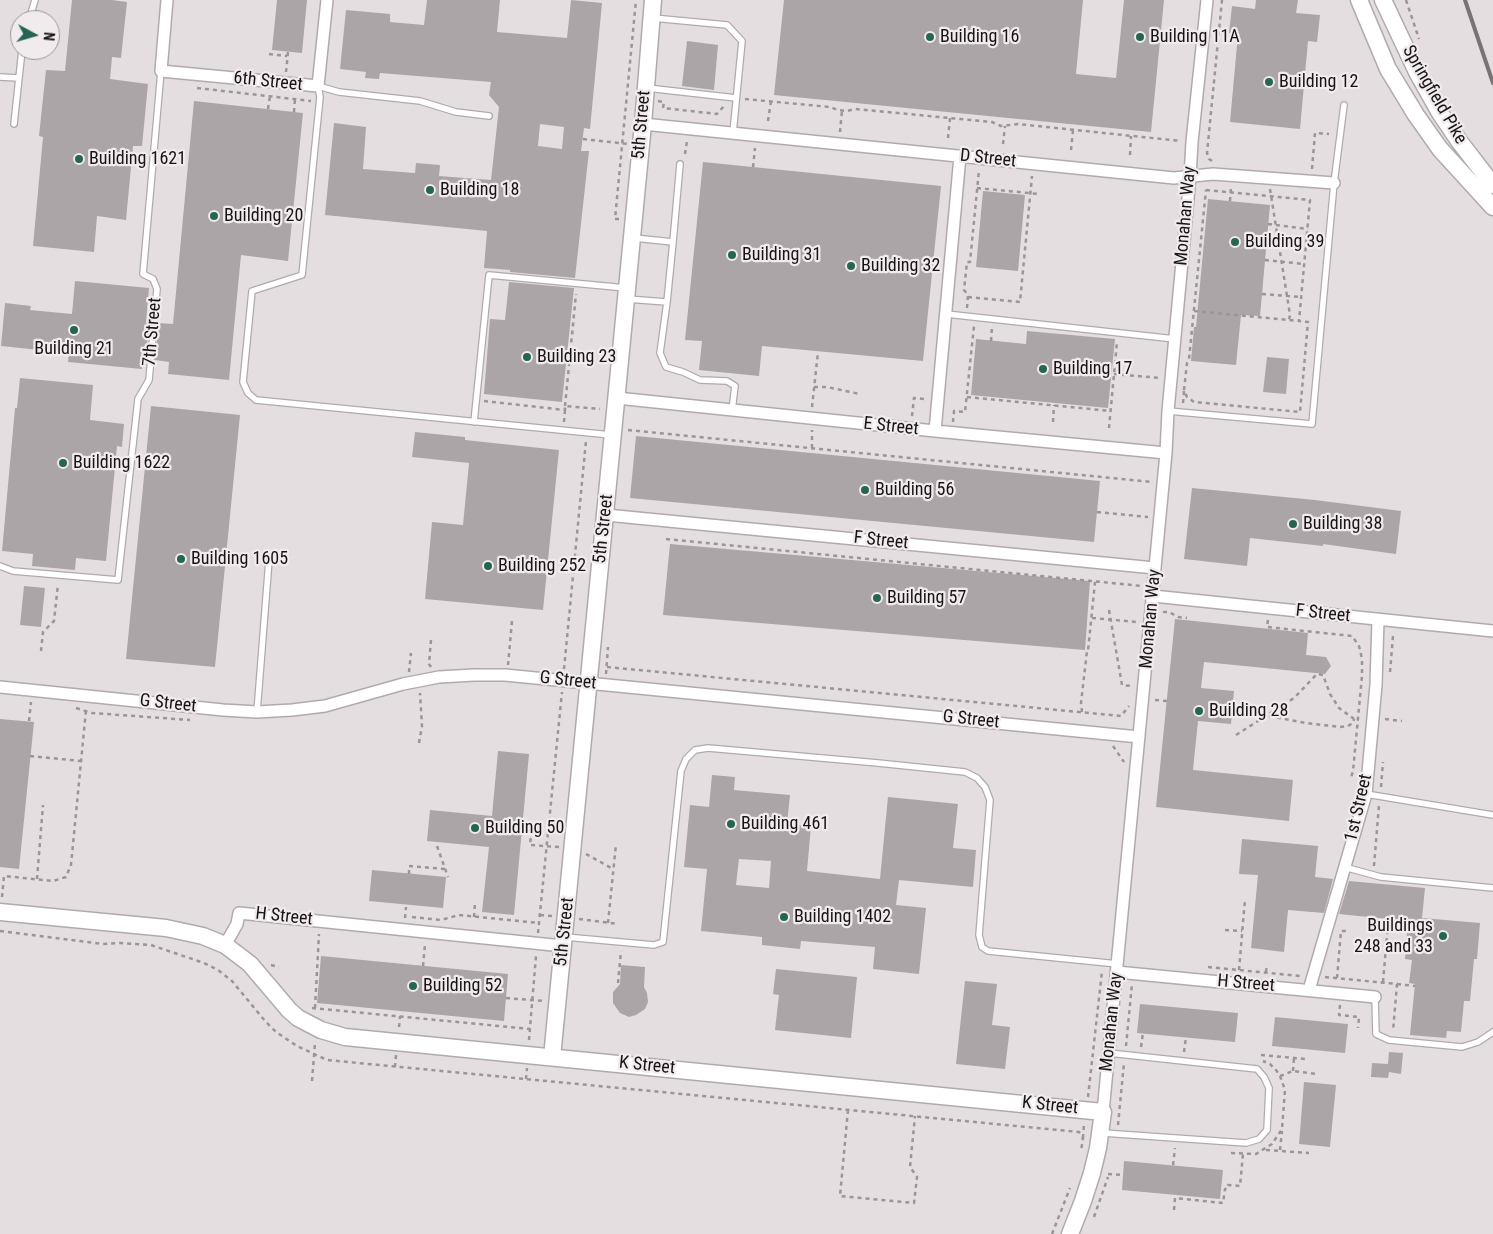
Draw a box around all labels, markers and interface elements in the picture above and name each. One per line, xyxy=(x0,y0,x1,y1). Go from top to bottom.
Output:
north arrow xyxy=(10,10,60,60)
place label: Building 16 xyxy=(940,26,1019,48)
place label: Building 11A xyxy=(1150,26,1240,48)
text: N xyxy=(41,31,57,42)
marker: Building 16 xyxy=(924,31,936,43)
marker: Building 11A xyxy=(1134,31,1146,43)
street label: Springfield Pike xyxy=(1397,42,1471,148)
street label: 6th Street xyxy=(232,68,304,96)
place label: Building 12 xyxy=(1279,71,1358,93)
marker: Building 12 xyxy=(1263,76,1275,88)
street label: 5th Street xyxy=(628,90,656,160)
street label: D Street xyxy=(959,145,1017,173)
place label: Building 1621 xyxy=(89,148,186,170)
marker: Building 1621 xyxy=(73,153,85,165)
street label: Monahan Way xyxy=(1171,165,1201,267)
place label: Building 18 xyxy=(440,179,519,201)
marker: Building 18 xyxy=(424,184,436,196)
place label: Building 20 xyxy=(224,205,303,227)
marker: Building 20 xyxy=(208,210,220,222)
place label: Building 39 xyxy=(1245,231,1324,253)
marker: Building 39 xyxy=(1229,236,1241,248)
place label: Building 31 xyxy=(742,244,821,266)
marker: Building 31 xyxy=(726,249,738,261)
place label: Building 32 xyxy=(861,255,940,277)
marker: Building 32 xyxy=(845,260,857,272)
street label: 7th Street xyxy=(139,297,167,367)
marker: Building 21 xyxy=(68,324,80,336)
place label: Building 21 xyxy=(34,338,114,360)
place label: Building 23 xyxy=(537,346,616,368)
marker: Building 23 xyxy=(521,351,533,363)
place label: Building 17 xyxy=(1053,358,1132,380)
marker: Building 17 xyxy=(1037,363,1049,375)
street label: E Street xyxy=(862,413,920,441)
place label: Building 1622 xyxy=(73,452,170,474)
marker: Building 1622 xyxy=(57,457,69,469)
place label: Building 56 xyxy=(875,479,954,501)
marker: Building 56 xyxy=(859,484,871,496)
street label: 5th Street xyxy=(590,493,618,565)
place label: Building 38 xyxy=(1303,513,1382,535)
marker: Building 38 xyxy=(1287,518,1299,530)
street label: F Street xyxy=(853,527,909,555)
place label: Building 1605 xyxy=(191,548,288,570)
marker: Building 1605 xyxy=(175,553,187,565)
place label: Building 252 xyxy=(498,555,586,577)
marker: Building 252 xyxy=(482,560,494,572)
street label: Monahan Way xyxy=(1136,568,1166,670)
place label: Building 57 xyxy=(887,587,966,609)
marker: Building 57 xyxy=(871,592,883,604)
street label: F Street xyxy=(1295,600,1351,628)
street label: G Street xyxy=(539,667,597,695)
street label: G Street xyxy=(139,690,197,718)
place label: Building 28 xyxy=(1209,700,1288,722)
marker: Building 28 xyxy=(1193,705,1205,717)
street label: G Street xyxy=(942,706,1000,734)
street label: 1st Street xyxy=(1341,772,1377,844)
place label: Building 461 xyxy=(741,813,829,835)
place label: Building 50 xyxy=(485,817,564,839)
marker: Building 461 xyxy=(725,818,737,830)
marker: Building 50 xyxy=(469,822,481,834)
street label: 5th Street xyxy=(551,896,579,968)
street label: H Street xyxy=(254,903,314,931)
place label: Building 1402 xyxy=(794,906,891,928)
marker: Building 1402 xyxy=(778,911,790,923)
place label: Buildings 248 and 33 xyxy=(1354,915,1433,958)
marker: Buildings 248 and 33 xyxy=(1437,930,1449,942)
street label: Monahan Way xyxy=(1096,971,1128,1073)
street label: H Street xyxy=(1216,971,1276,997)
place label: Building 52 xyxy=(423,975,502,997)
marker: Building 52 xyxy=(407,980,419,992)
street label: K Street xyxy=(618,1052,676,1080)
street label: K Street xyxy=(1021,1092,1079,1120)

